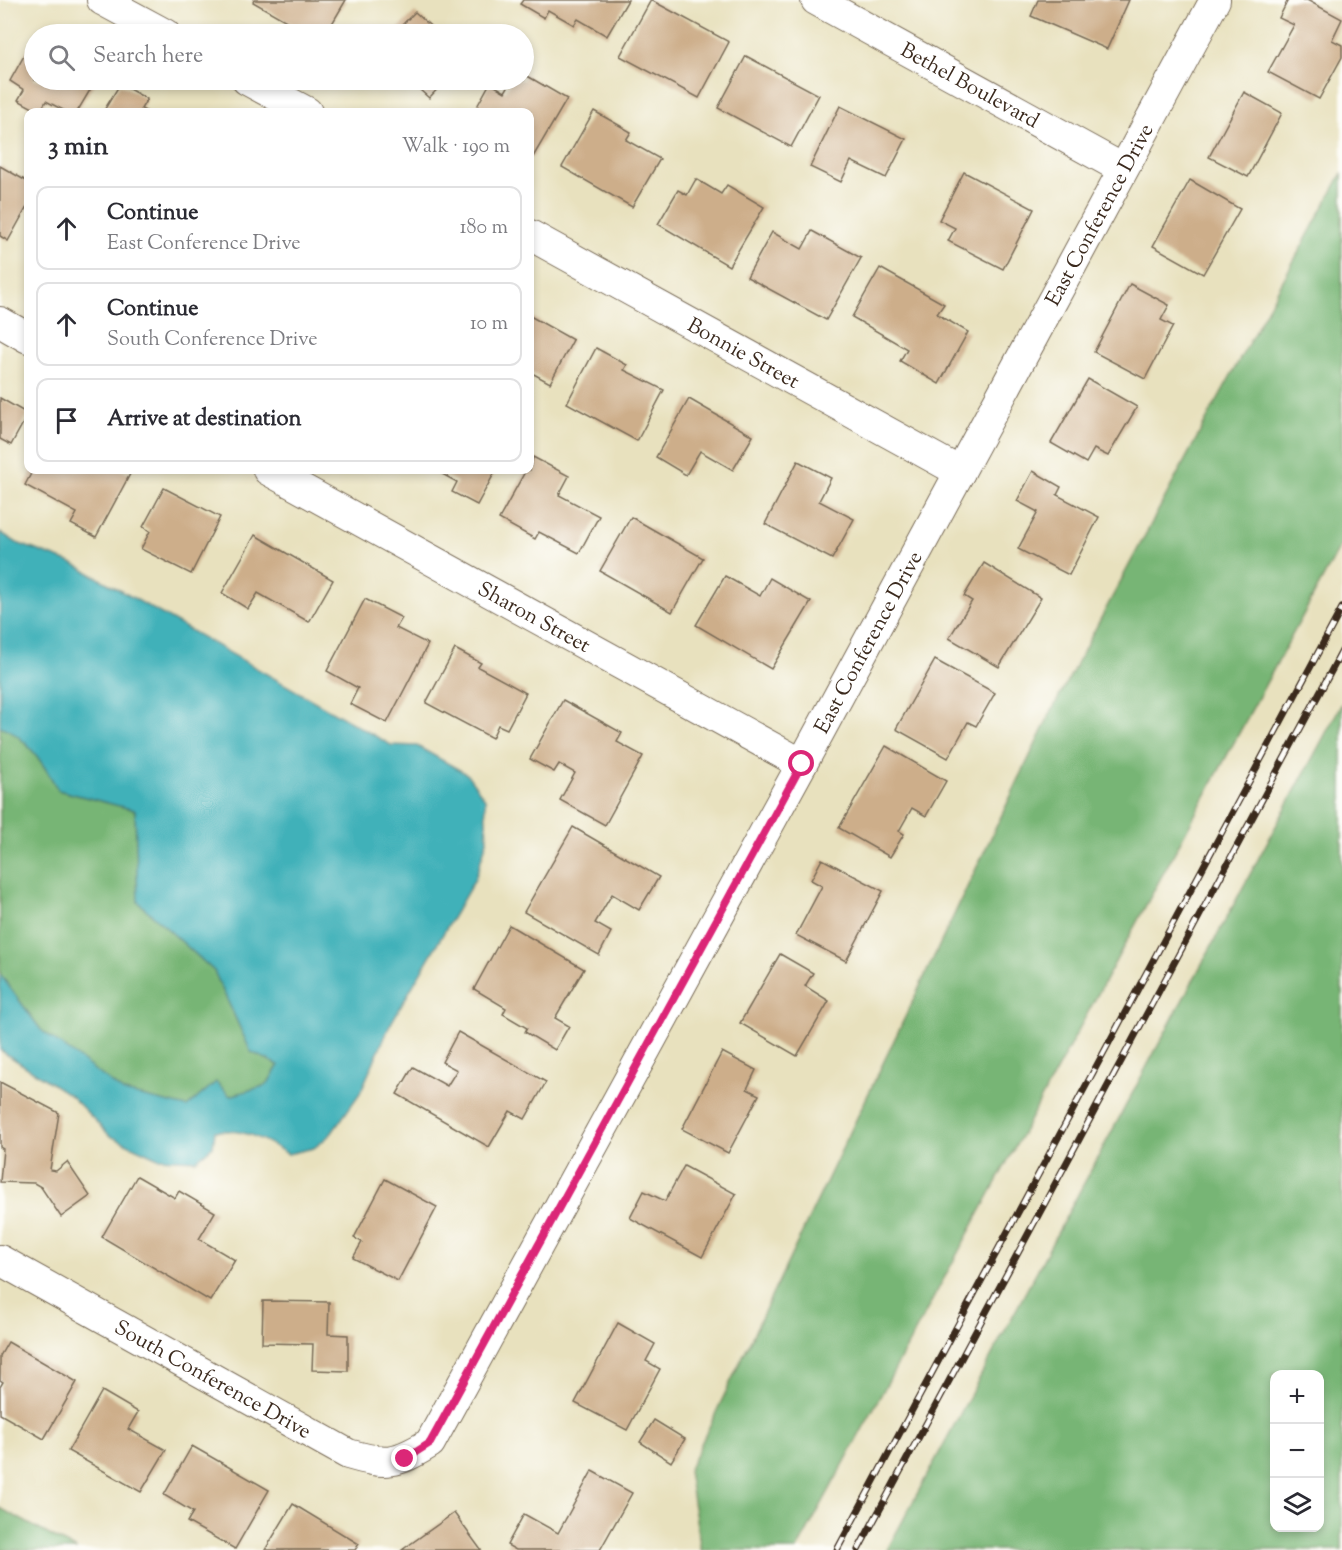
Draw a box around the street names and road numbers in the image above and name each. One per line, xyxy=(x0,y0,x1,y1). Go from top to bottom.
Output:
street label: Bethel Boulevard xyxy=(894,36,1044,137)
street label: East Conference Drive xyxy=(1039,119,1162,312)
street label: Bonnie Street xyxy=(681,311,804,398)
street label: East Conference Drive xyxy=(808,546,931,740)
street label: Sharon Street xyxy=(471,575,595,662)
street label: South Conference Drive xyxy=(108,1314,316,1448)

